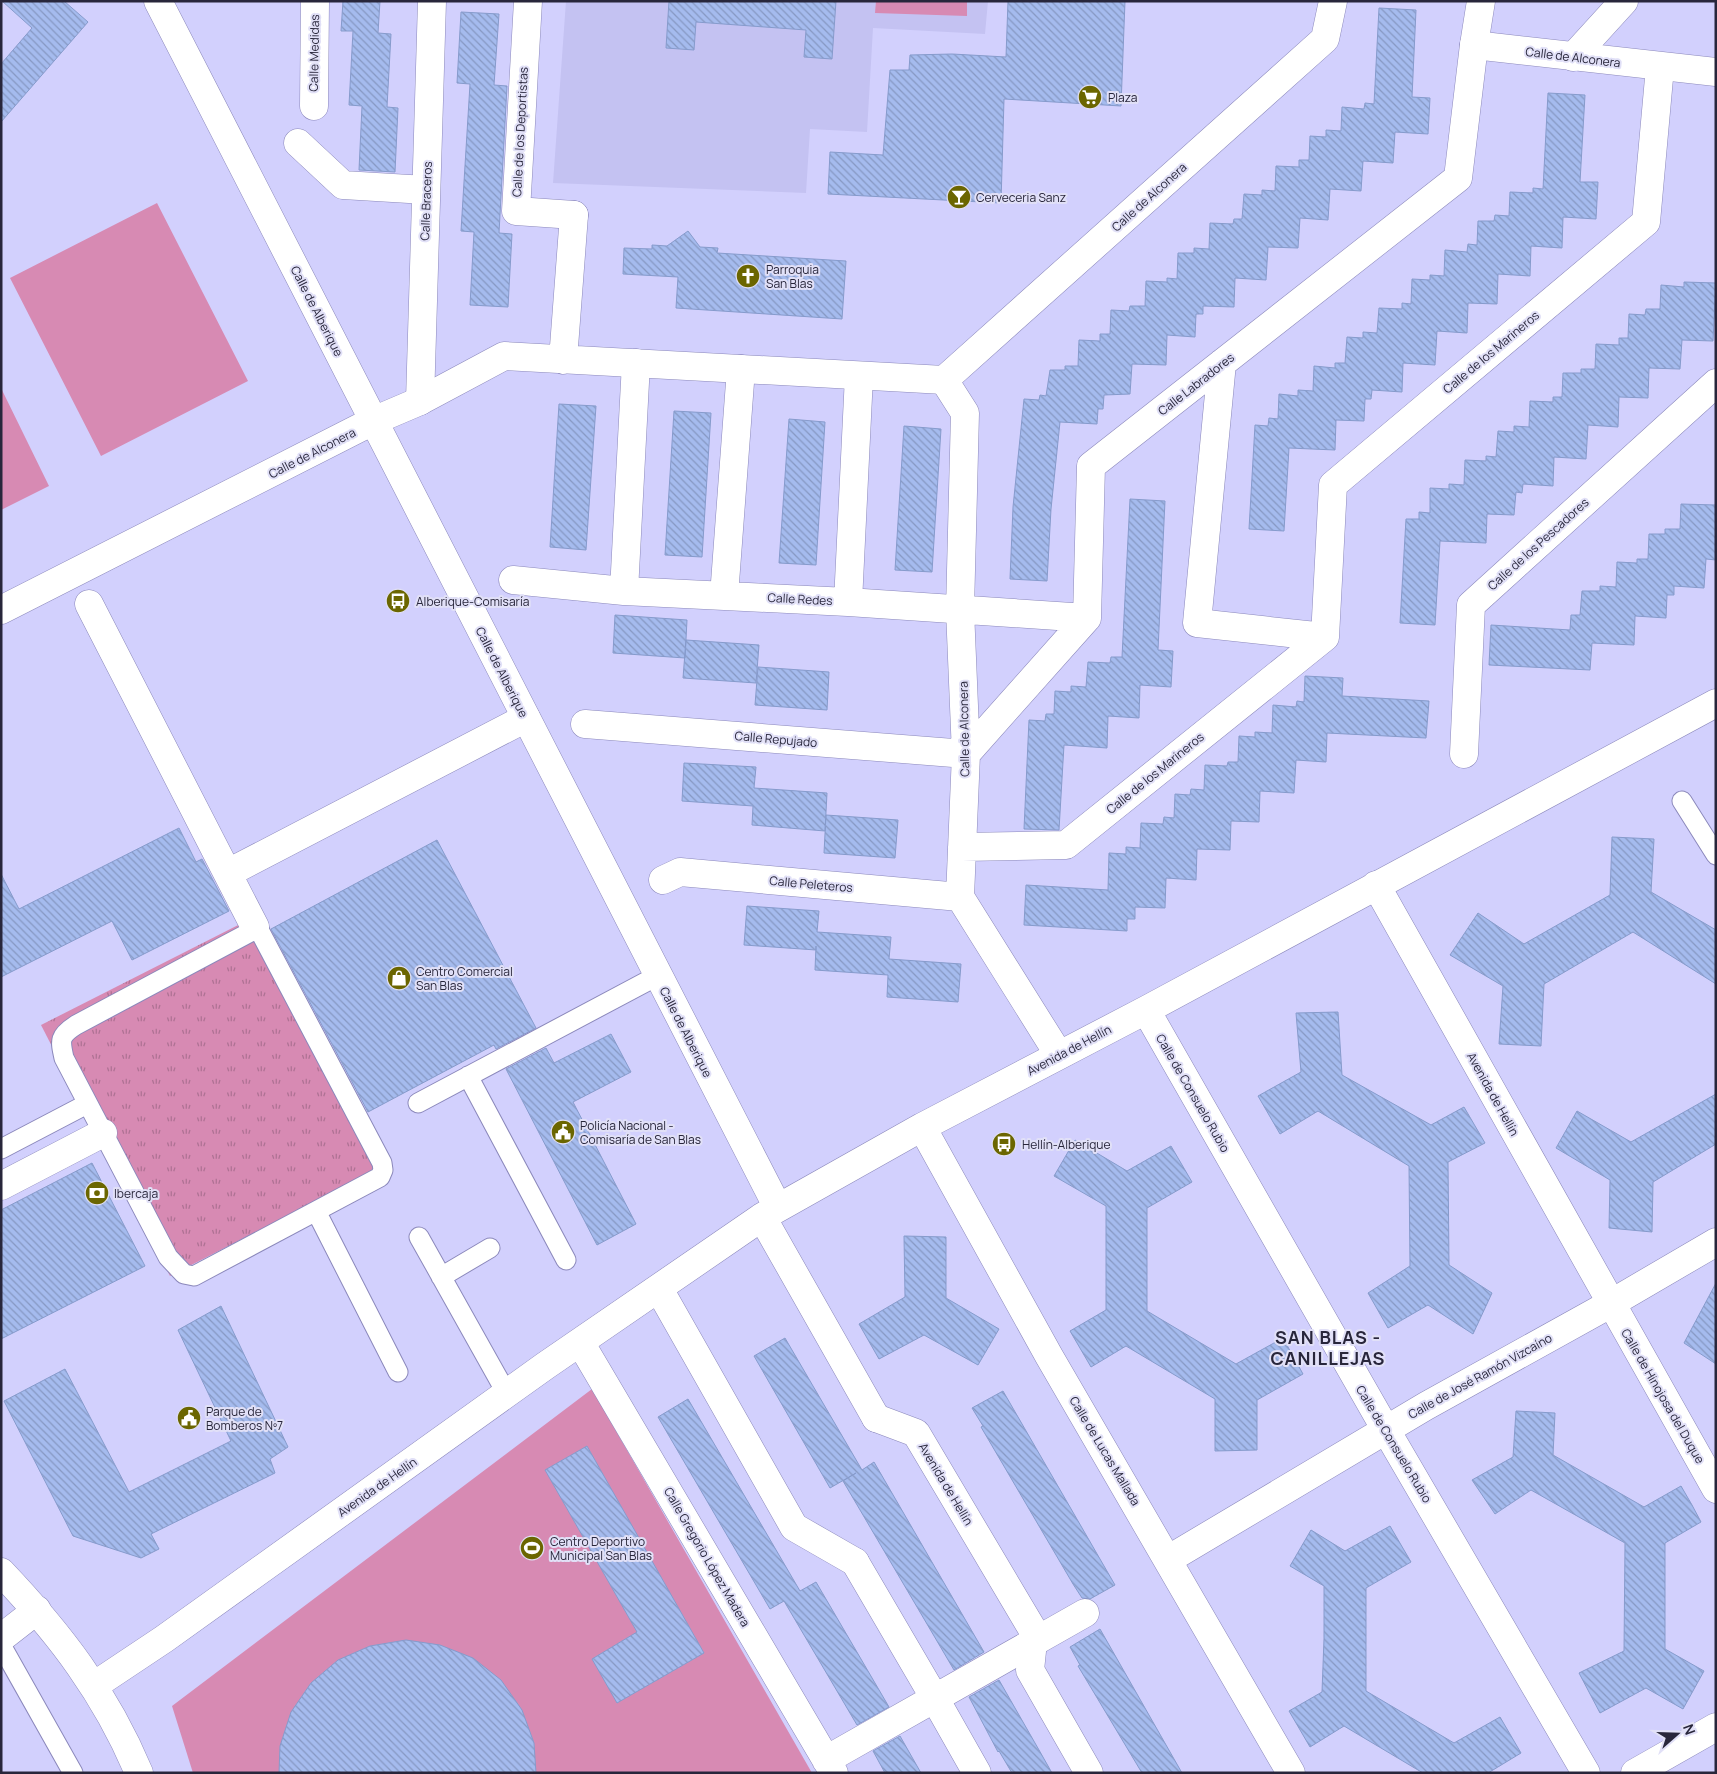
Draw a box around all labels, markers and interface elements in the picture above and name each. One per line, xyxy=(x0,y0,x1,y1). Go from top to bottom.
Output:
street label: Calle Medidas xyxy=(305,14,323,92)
street label: Calle de Alconera xyxy=(1525,43,1621,71)
street label: Calle de los Deportistas xyxy=(508,66,532,198)
supermarket icon: Plaza xyxy=(1077,84,1103,110)
place label: Plaza xyxy=(1108,89,1137,106)
street label: Calle de Alconera xyxy=(1108,159,1190,235)
street label: Calle Braceros xyxy=(416,161,436,241)
bar icon: Cerveceria Sanz xyxy=(946,184,972,210)
place label: Cerveceria Sanz xyxy=(976,189,1066,206)
place label: Parroquia San Blas xyxy=(766,261,819,292)
street label: Calle de Alberique xyxy=(287,263,347,359)
church icon: Parroquia San Blas xyxy=(735,263,761,289)
street label: Calle de los Marineros xyxy=(1439,307,1543,397)
street label: Calle Labradores xyxy=(1154,349,1238,419)
street label: Calle de Alconera xyxy=(266,424,358,482)
street label: Calle de los Pescadores xyxy=(1484,494,1592,594)
bus stop icon: Alberique-Comisaría xyxy=(385,588,411,614)
street label: Calle Redes xyxy=(767,589,833,609)
place label: Alberique-Comisaría xyxy=(416,593,529,610)
street label: Calle de Alberique xyxy=(472,624,532,720)
street label: Calle de Alconera xyxy=(955,681,973,777)
street label: Calle Repujado xyxy=(734,727,818,751)
street label: Calle de los Marineros xyxy=(1103,728,1207,818)
street label: Calle Peleteros xyxy=(769,872,853,896)
place label: Centro Comercial San Blas xyxy=(416,963,513,994)
shop icon: Centro Comercial San Blas xyxy=(386,965,412,991)
street label: Calle de Alberique xyxy=(656,984,716,1080)
street label: Avenida de Hellín xyxy=(1024,1021,1114,1079)
street label: Calle de Consuelo Rubio xyxy=(1152,1031,1234,1155)
street label: Avenida de Hellín xyxy=(1463,1049,1523,1139)
place label: Policía Nacional - Comisaría de San Blas xyxy=(580,1117,701,1148)
public building icon: Policía Nacional - Comisaría de San Blas xyxy=(550,1119,576,1145)
bus stop icon: Hellín-Alberique xyxy=(991,1131,1017,1157)
place label: Hellín-Alberique xyxy=(1022,1136,1110,1153)
bank icon: Ibercaja xyxy=(84,1180,110,1206)
place label: Ibercaja xyxy=(114,1185,158,1202)
district label: SAN BLAS - CANILLEJAS xyxy=(1271,1325,1385,1370)
street label: Calle de Hinojosa del Duque xyxy=(1617,1325,1709,1467)
street label: Calle de José Ramón Vizcaíno xyxy=(1405,1329,1555,1423)
street label: Calle de Consuelo Rubio xyxy=(1352,1382,1436,1506)
street label: Calle de Lucas Mallada xyxy=(1066,1393,1144,1509)
place label: Parque de Bomberos Nº7 xyxy=(206,1403,283,1434)
public building icon: Parque de Bomberos Nº7 xyxy=(176,1405,202,1431)
street label: Avenida de Hellín xyxy=(915,1440,977,1528)
street label: Avenida de Hellín xyxy=(334,1453,420,1521)
street label: Calle Gregorio López Madera xyxy=(660,1484,754,1630)
place label: Centro Deportivo Municipal San Blas xyxy=(550,1533,652,1564)
sports icon: Centro Deportivo Municipal San Blas xyxy=(519,1535,545,1561)
north arrow xyxy=(1652,1709,1702,1759)
text: N xyxy=(1679,1721,1700,1737)

